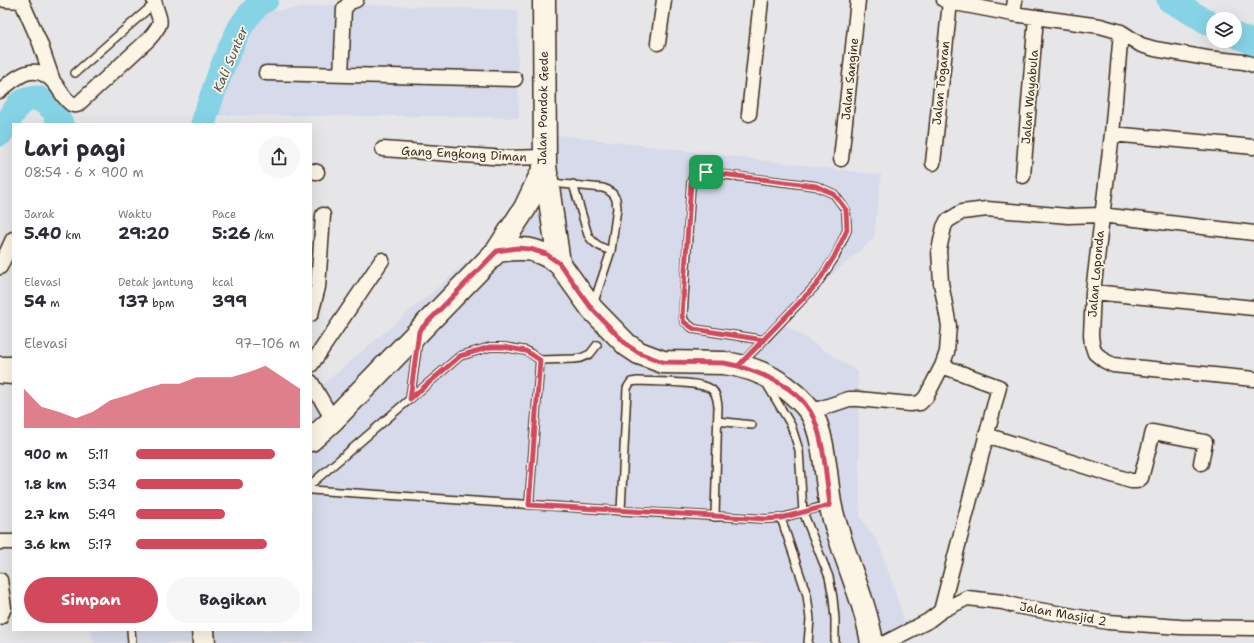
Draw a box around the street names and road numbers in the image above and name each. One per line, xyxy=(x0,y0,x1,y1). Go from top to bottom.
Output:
street label: Jalan Sangine xyxy=(838,37,862,121)
street label: Jalan Togaran xyxy=(929,40,953,126)
street label: Jalan Wayabula xyxy=(1018,49,1042,145)
street label: Jalan Pondok Gede xyxy=(534,51,552,165)
street label: Gang Engkong Diman xyxy=(401,143,527,165)
street label: Jalan Laponda xyxy=(1084,229,1108,318)
street label: Jalan Masjid 2 xyxy=(1018,598,1108,630)

